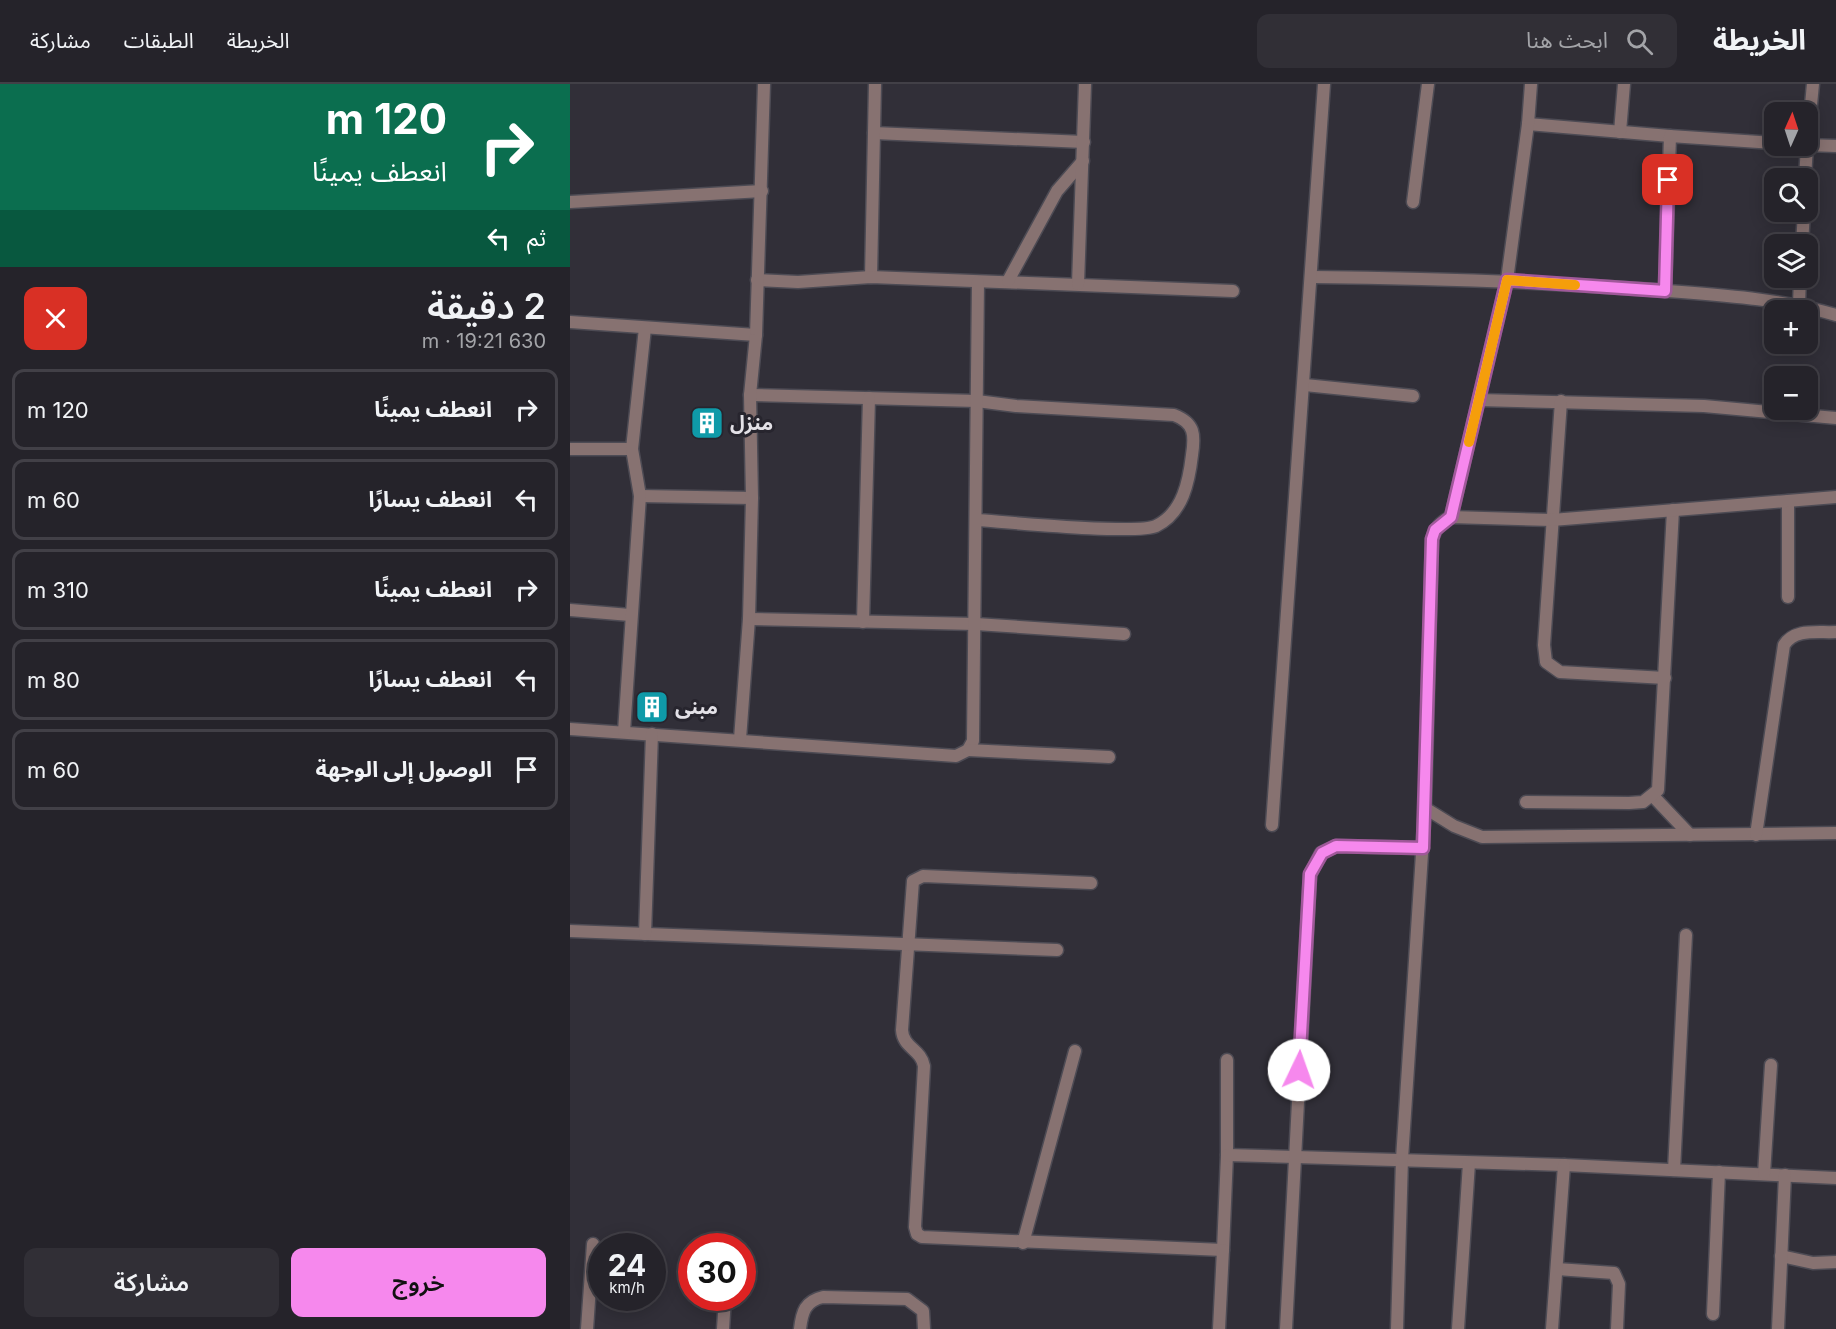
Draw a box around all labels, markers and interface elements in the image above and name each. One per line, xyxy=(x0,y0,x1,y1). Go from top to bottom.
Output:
search box xyxy=(1257,14,1677,68)
text: الخريطة xyxy=(1713,23,1806,57)
icon: search xyxy=(1623,25,1656,58)
text: ابحث هنا xyxy=(1526,27,1608,53)
text: مشاركة xyxy=(30,28,91,53)
text: الطبقات xyxy=(124,28,194,53)
text: الخريطة xyxy=(227,28,290,53)
text: 120 m xyxy=(326,93,447,144)
north arrow xyxy=(1764,102,1818,156)
map controls xyxy=(1764,102,1818,420)
icon: right xyxy=(468,108,546,186)
pin xyxy=(1642,154,1693,205)
text: انعطف يمينًا xyxy=(312,155,447,188)
icon: arrive xyxy=(1651,163,1684,196)
button: search xyxy=(1764,168,1818,222)
icon: left xyxy=(482,222,515,255)
text: ثم xyxy=(527,225,546,251)
button: layers xyxy=(1764,234,1818,288)
text: 2 دقيقة xyxy=(427,284,546,328)
button: close xyxy=(24,287,87,350)
button: + xyxy=(1764,300,1818,354)
text: 630 m · 19:21 xyxy=(422,329,546,353)
button: − xyxy=(1764,366,1818,420)
icon: right xyxy=(510,393,543,426)
text: انعطف يمينًا xyxy=(374,396,492,422)
text: 120 m xyxy=(27,397,89,423)
building icon: منزل xyxy=(689,405,725,441)
place label: منزل xyxy=(730,411,773,435)
icon: left xyxy=(510,483,543,516)
text: انعطف يسارًا xyxy=(369,486,492,512)
text: 60 m xyxy=(27,487,80,513)
icon: right xyxy=(510,573,543,606)
text: انعطف يمينًا xyxy=(374,576,492,602)
text: 310 m xyxy=(27,577,89,603)
icon: left xyxy=(510,663,543,696)
text: انعطف يسارًا xyxy=(369,666,492,692)
text: 80 m xyxy=(27,667,80,693)
building icon: مبنى xyxy=(634,689,670,725)
place label: مبنى xyxy=(675,695,718,719)
icon: arrive xyxy=(510,753,543,786)
text: الوصول إلى الوجهة xyxy=(315,756,492,782)
text: 60 m xyxy=(27,757,80,783)
position arrow xyxy=(1267,1038,1331,1102)
speed limit sign: 30 xyxy=(678,1233,756,1311)
text: 24 xyxy=(608,1247,646,1283)
button: مشاركة xyxy=(24,1248,279,1317)
button: خروج xyxy=(291,1248,546,1317)
text: km/h xyxy=(609,1278,645,1297)

